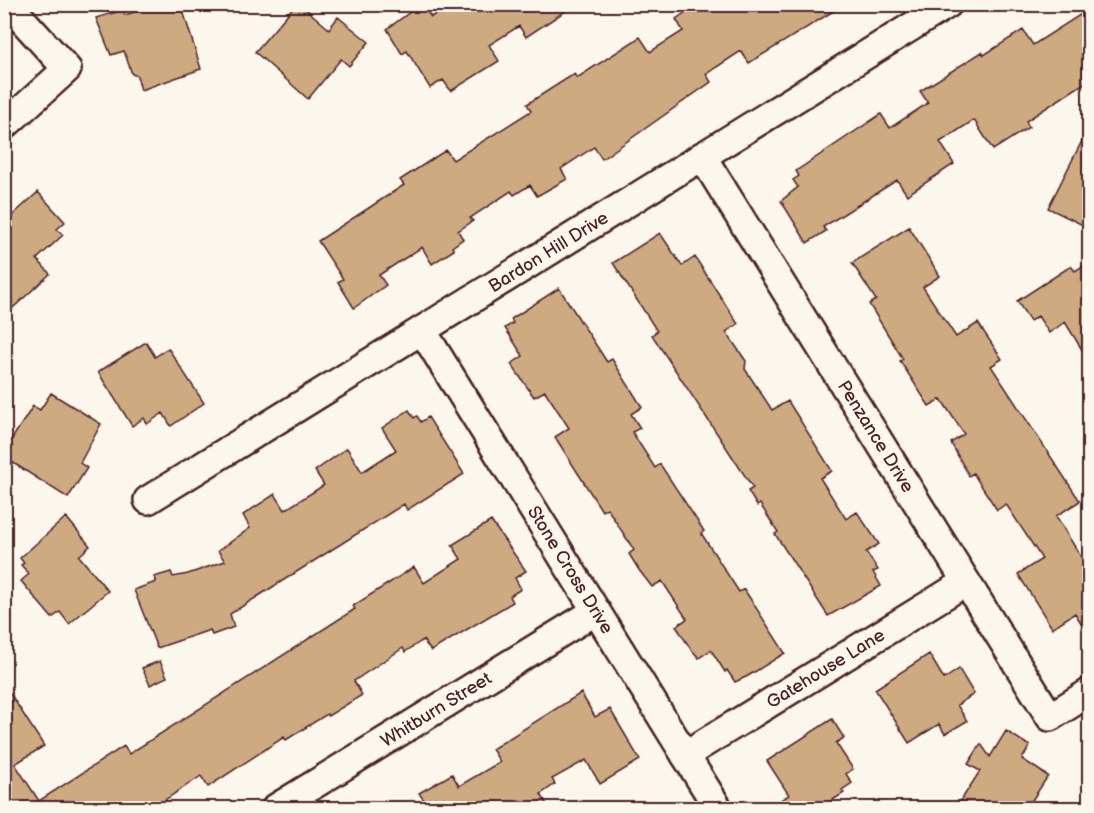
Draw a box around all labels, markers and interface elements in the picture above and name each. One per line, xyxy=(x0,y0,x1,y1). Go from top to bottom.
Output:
street label: Bardon Hill Drive xyxy=(485,207,612,297)
street label: Penzance Drive xyxy=(833,377,919,496)
street label: Stone Cross Drive xyxy=(523,502,618,638)
street label: Gatehouse Lane xyxy=(763,624,889,713)
street label: Whitburn Street xyxy=(377,667,496,751)

